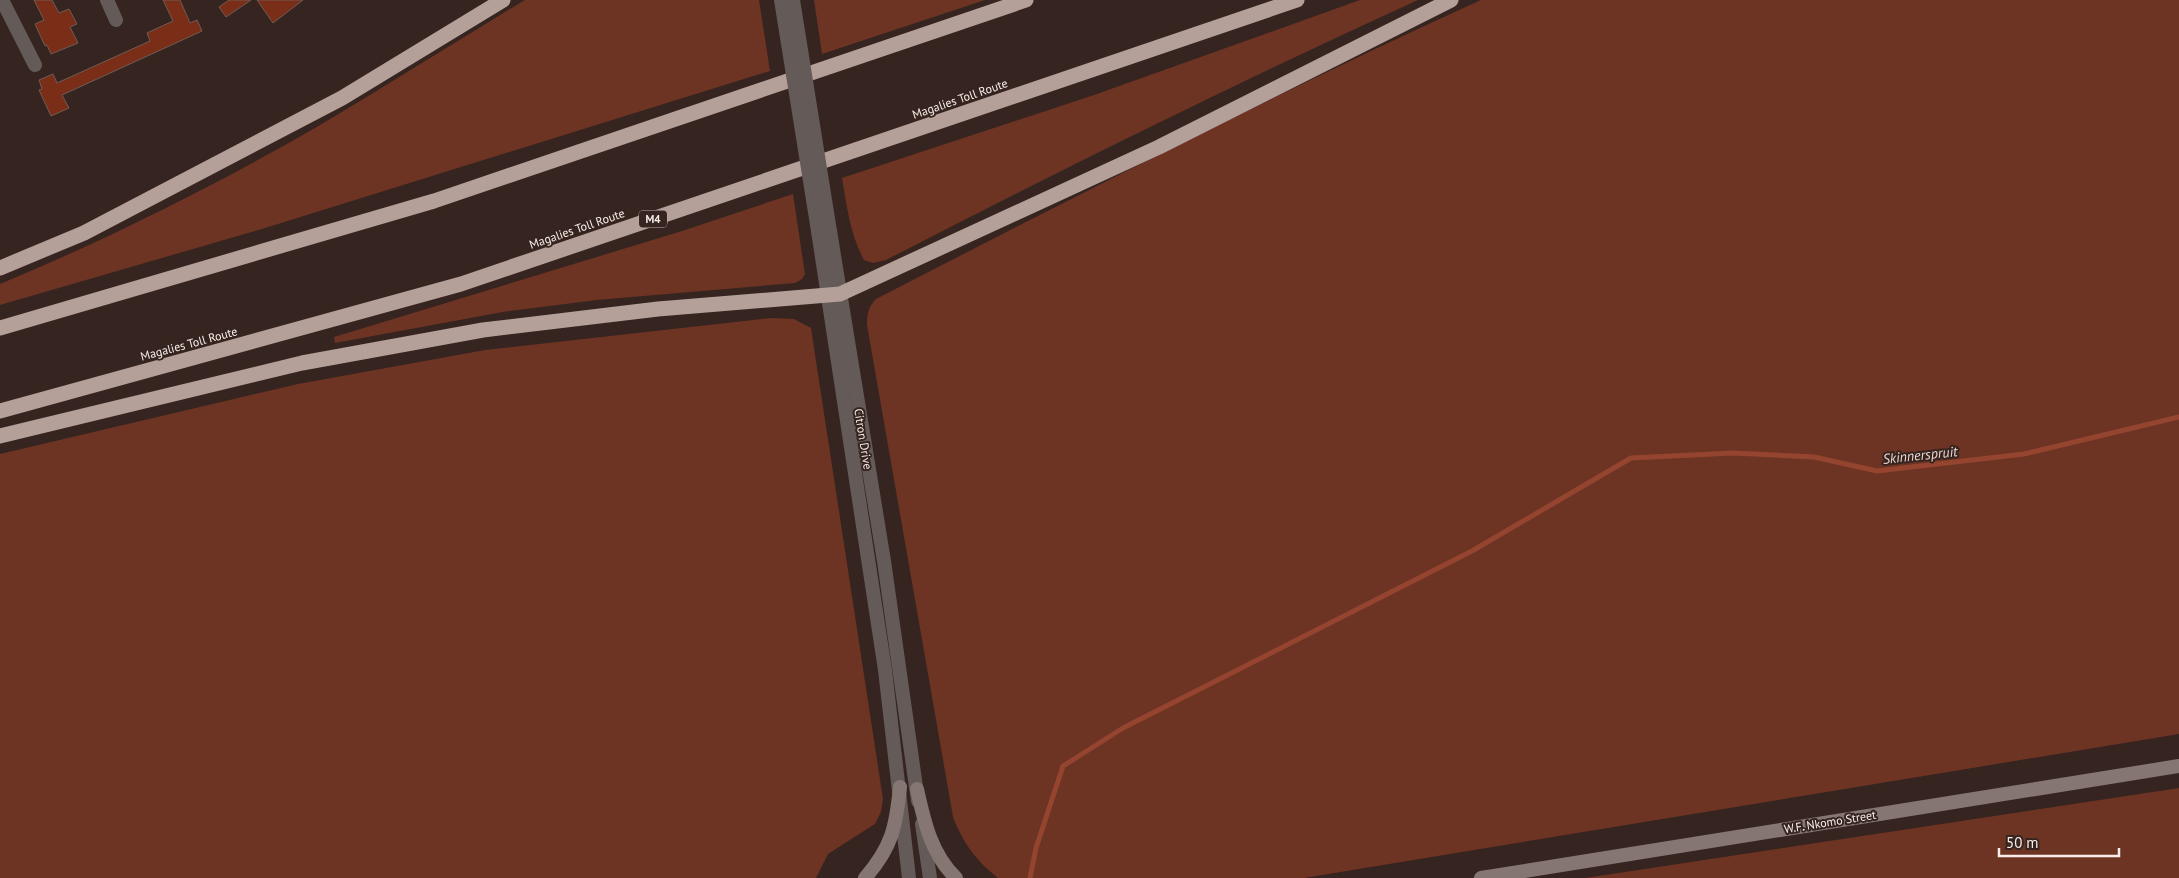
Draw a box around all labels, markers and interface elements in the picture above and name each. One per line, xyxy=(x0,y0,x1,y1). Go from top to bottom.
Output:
street label: Magalies Toll Route xyxy=(910,75,1009,122)
street label: Magalies Toll Route xyxy=(527,205,626,252)
road number: M4 xyxy=(639,210,667,228)
street label: Magalies Toll Route xyxy=(139,323,239,364)
street label: Citron Drive xyxy=(851,407,876,470)
water label: Skinnerspruit xyxy=(1882,442,1959,468)
street label: W.F. Nkomo Street xyxy=(1783,807,1877,836)
scale bar xyxy=(1999,826,2119,858)
text: 50 m xyxy=(2006,833,2039,852)

